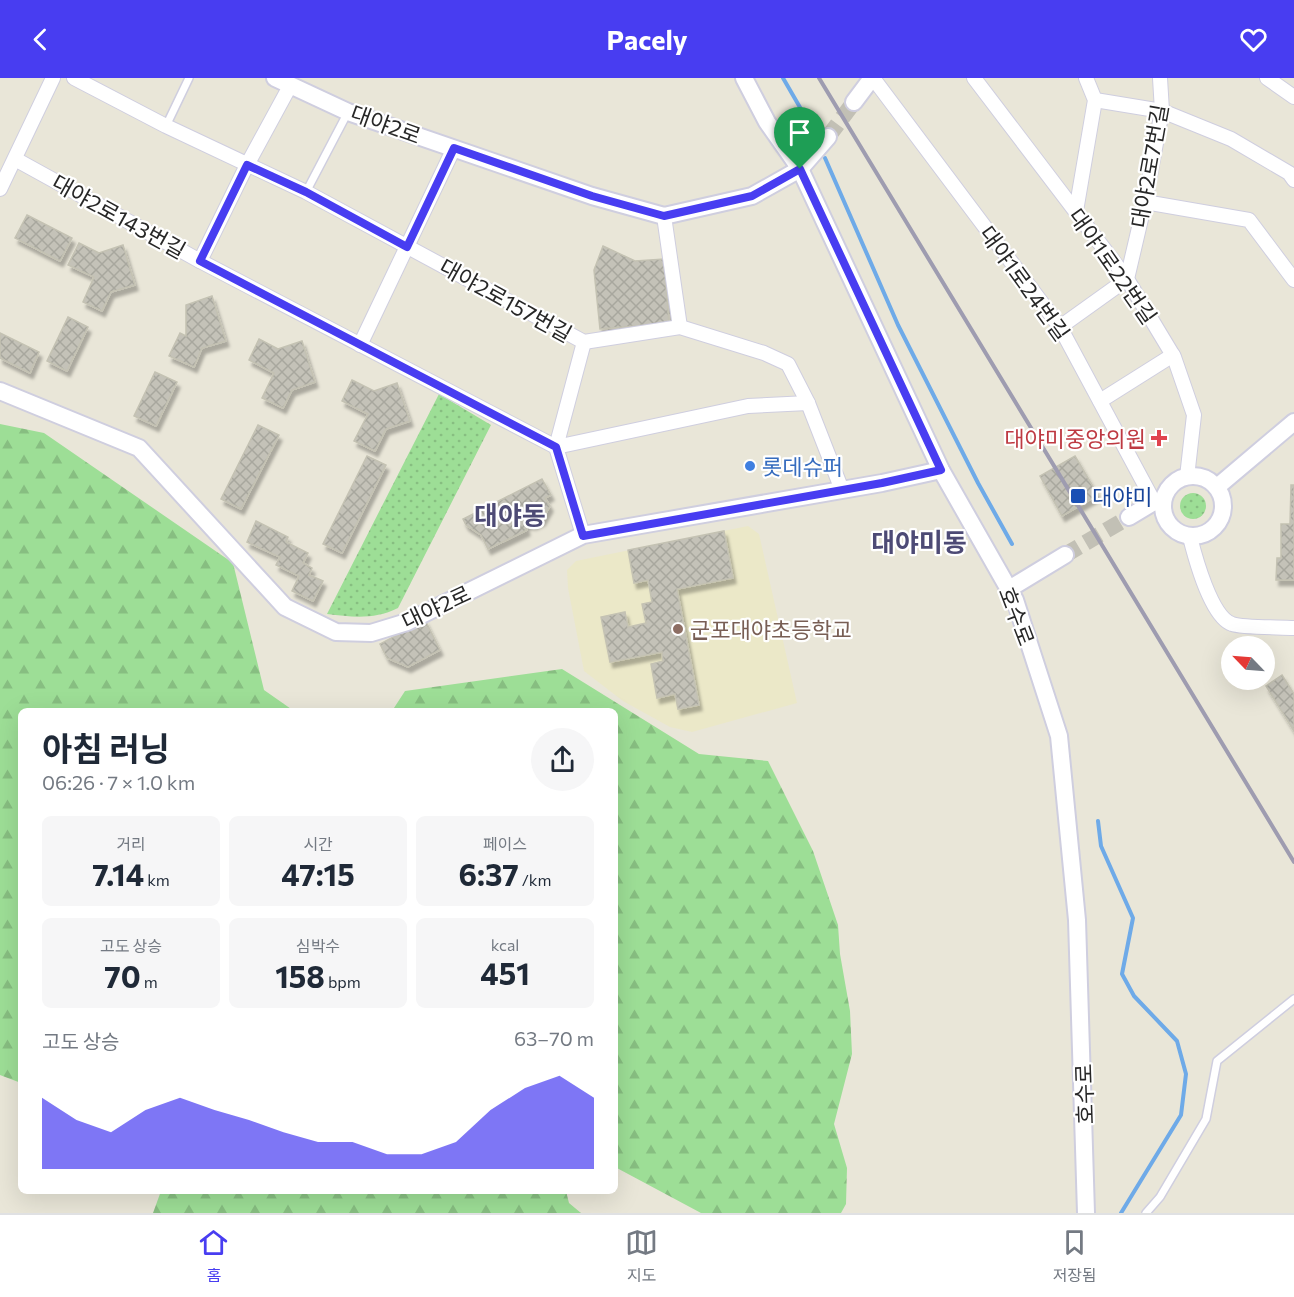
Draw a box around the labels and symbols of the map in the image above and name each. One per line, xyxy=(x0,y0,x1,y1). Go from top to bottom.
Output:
street label: 대야2로 xyxy=(347,99,425,149)
street label: 대야2로7번길 xyxy=(1125,102,1173,230)
pin xyxy=(774,107,825,169)
street label: 대야2로143번길 xyxy=(47,168,191,264)
street label: 대야1로22번길 xyxy=(1063,203,1163,329)
street label: 대야1로24번길 xyxy=(974,220,1076,346)
street label: 대야2로157번길 xyxy=(435,253,577,347)
place label: 대야미중앙의원 xyxy=(1004,425,1146,452)
marker: 대야미중앙의원 xyxy=(1150,429,1168,447)
place label: 롯데슈퍼 xyxy=(762,453,843,480)
marker: 롯데슈퍼 xyxy=(743,459,757,473)
place label: 대야미 xyxy=(1092,483,1153,510)
marker: 대야미 xyxy=(1069,487,1087,505)
district label: 대야동 xyxy=(474,499,546,530)
district label: 대야미동 xyxy=(871,526,967,557)
street label: 대야2로 xyxy=(397,579,475,635)
street label: 호수로 xyxy=(994,583,1040,649)
place label: 군포대야초등학교 xyxy=(690,616,852,643)
marker: 군포대야초등학교 xyxy=(671,622,685,636)
north arrow xyxy=(1221,636,1275,690)
street label: 호수로 xyxy=(1069,1063,1099,1125)

